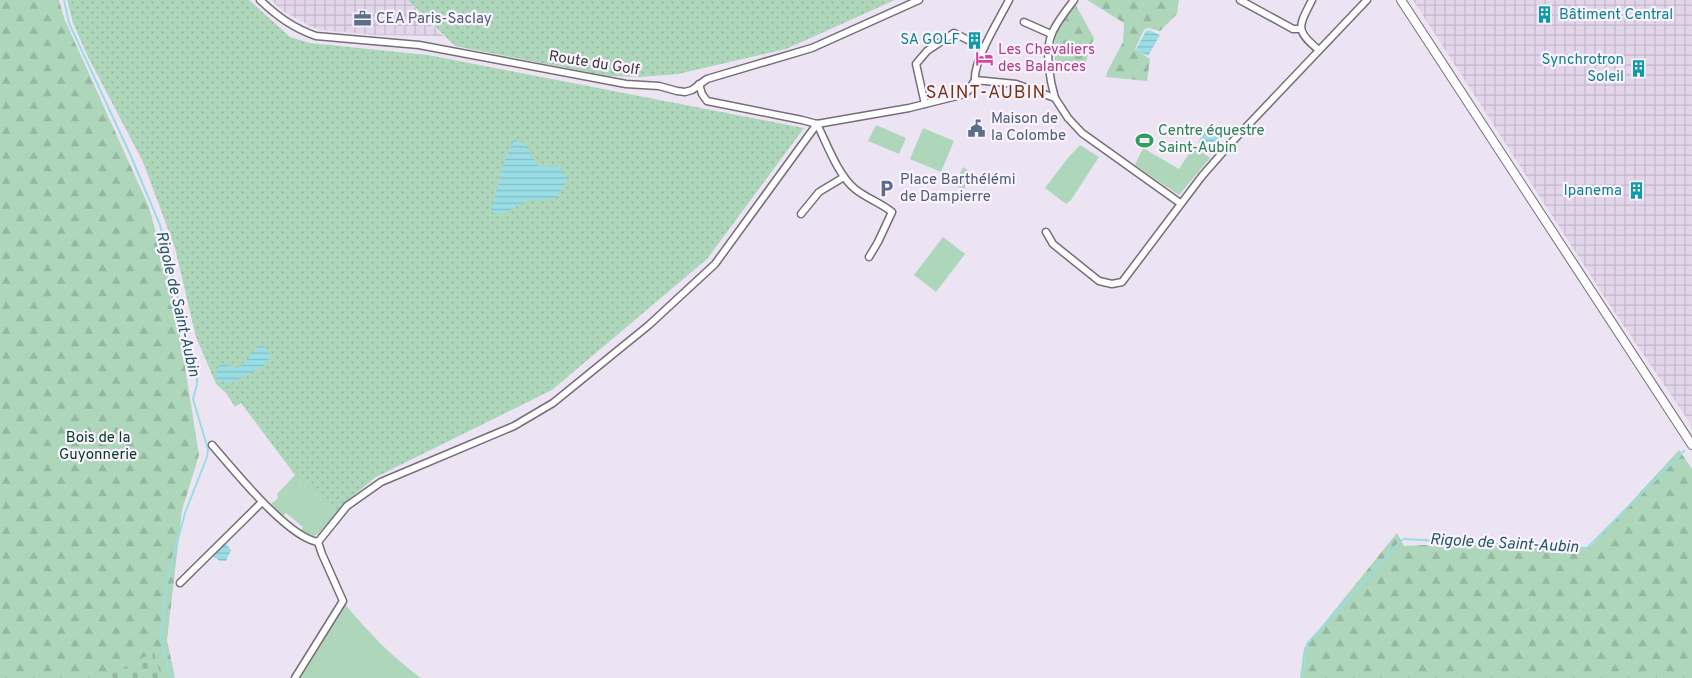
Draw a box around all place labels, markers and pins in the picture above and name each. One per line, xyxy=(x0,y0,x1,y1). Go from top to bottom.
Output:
building icon: Bâtiment Central xyxy=(1535,5,1555,25)
place label: Bâtiment Central xyxy=(1559,6,1673,25)
office icon: CEA Paris-Saclay xyxy=(352,9,372,29)
place label: CEA Paris-Saclay xyxy=(376,10,492,29)
building icon: SA GOLF xyxy=(964,30,984,50)
place label: SA GOLF xyxy=(900,31,960,50)
place label: Les Chevaliers des Balances xyxy=(998,41,1095,77)
hotel icon: Les Chevaliers des Balances xyxy=(974,49,994,69)
place label: Synchrotron Soleil xyxy=(1541,51,1624,87)
building icon: Synchrotron Soleil xyxy=(1628,59,1648,79)
place label: Maison de la Colombe xyxy=(991,110,1066,146)
public building icon: Maison de la Colombe xyxy=(967,118,987,138)
place label: Centre équestre Saint-Aubin xyxy=(1158,122,1265,158)
sports icon: Centre équestre Saint-Aubin xyxy=(1134,130,1154,150)
place label: Place Barthélémi de Dampierre xyxy=(900,171,1015,207)
parking icon: Place Barthélémi de Dampierre xyxy=(876,179,896,199)
building icon: Ipanema xyxy=(1626,181,1646,201)
place label: Ipanema xyxy=(1563,182,1622,201)

